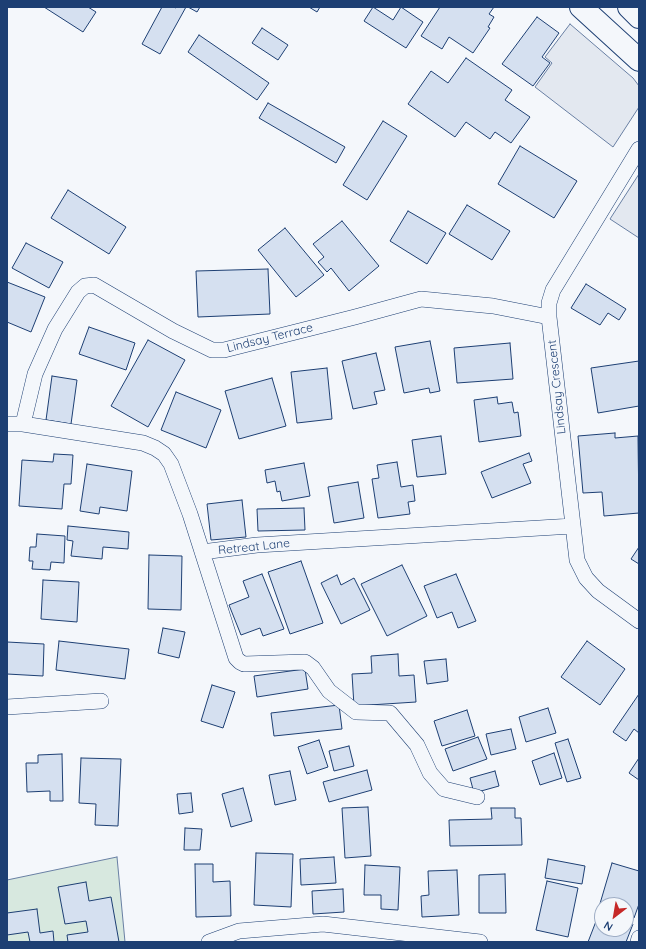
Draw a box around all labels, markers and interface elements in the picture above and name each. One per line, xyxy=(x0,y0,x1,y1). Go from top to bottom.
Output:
street label: Lindsay Terrace xyxy=(225,320,315,356)
street label: Lindsay Crescent xyxy=(545,339,569,435)
street label: Retreat Lane xyxy=(217,536,291,558)
north arrow xyxy=(594,897,634,937)
text: N xyxy=(601,918,615,935)

